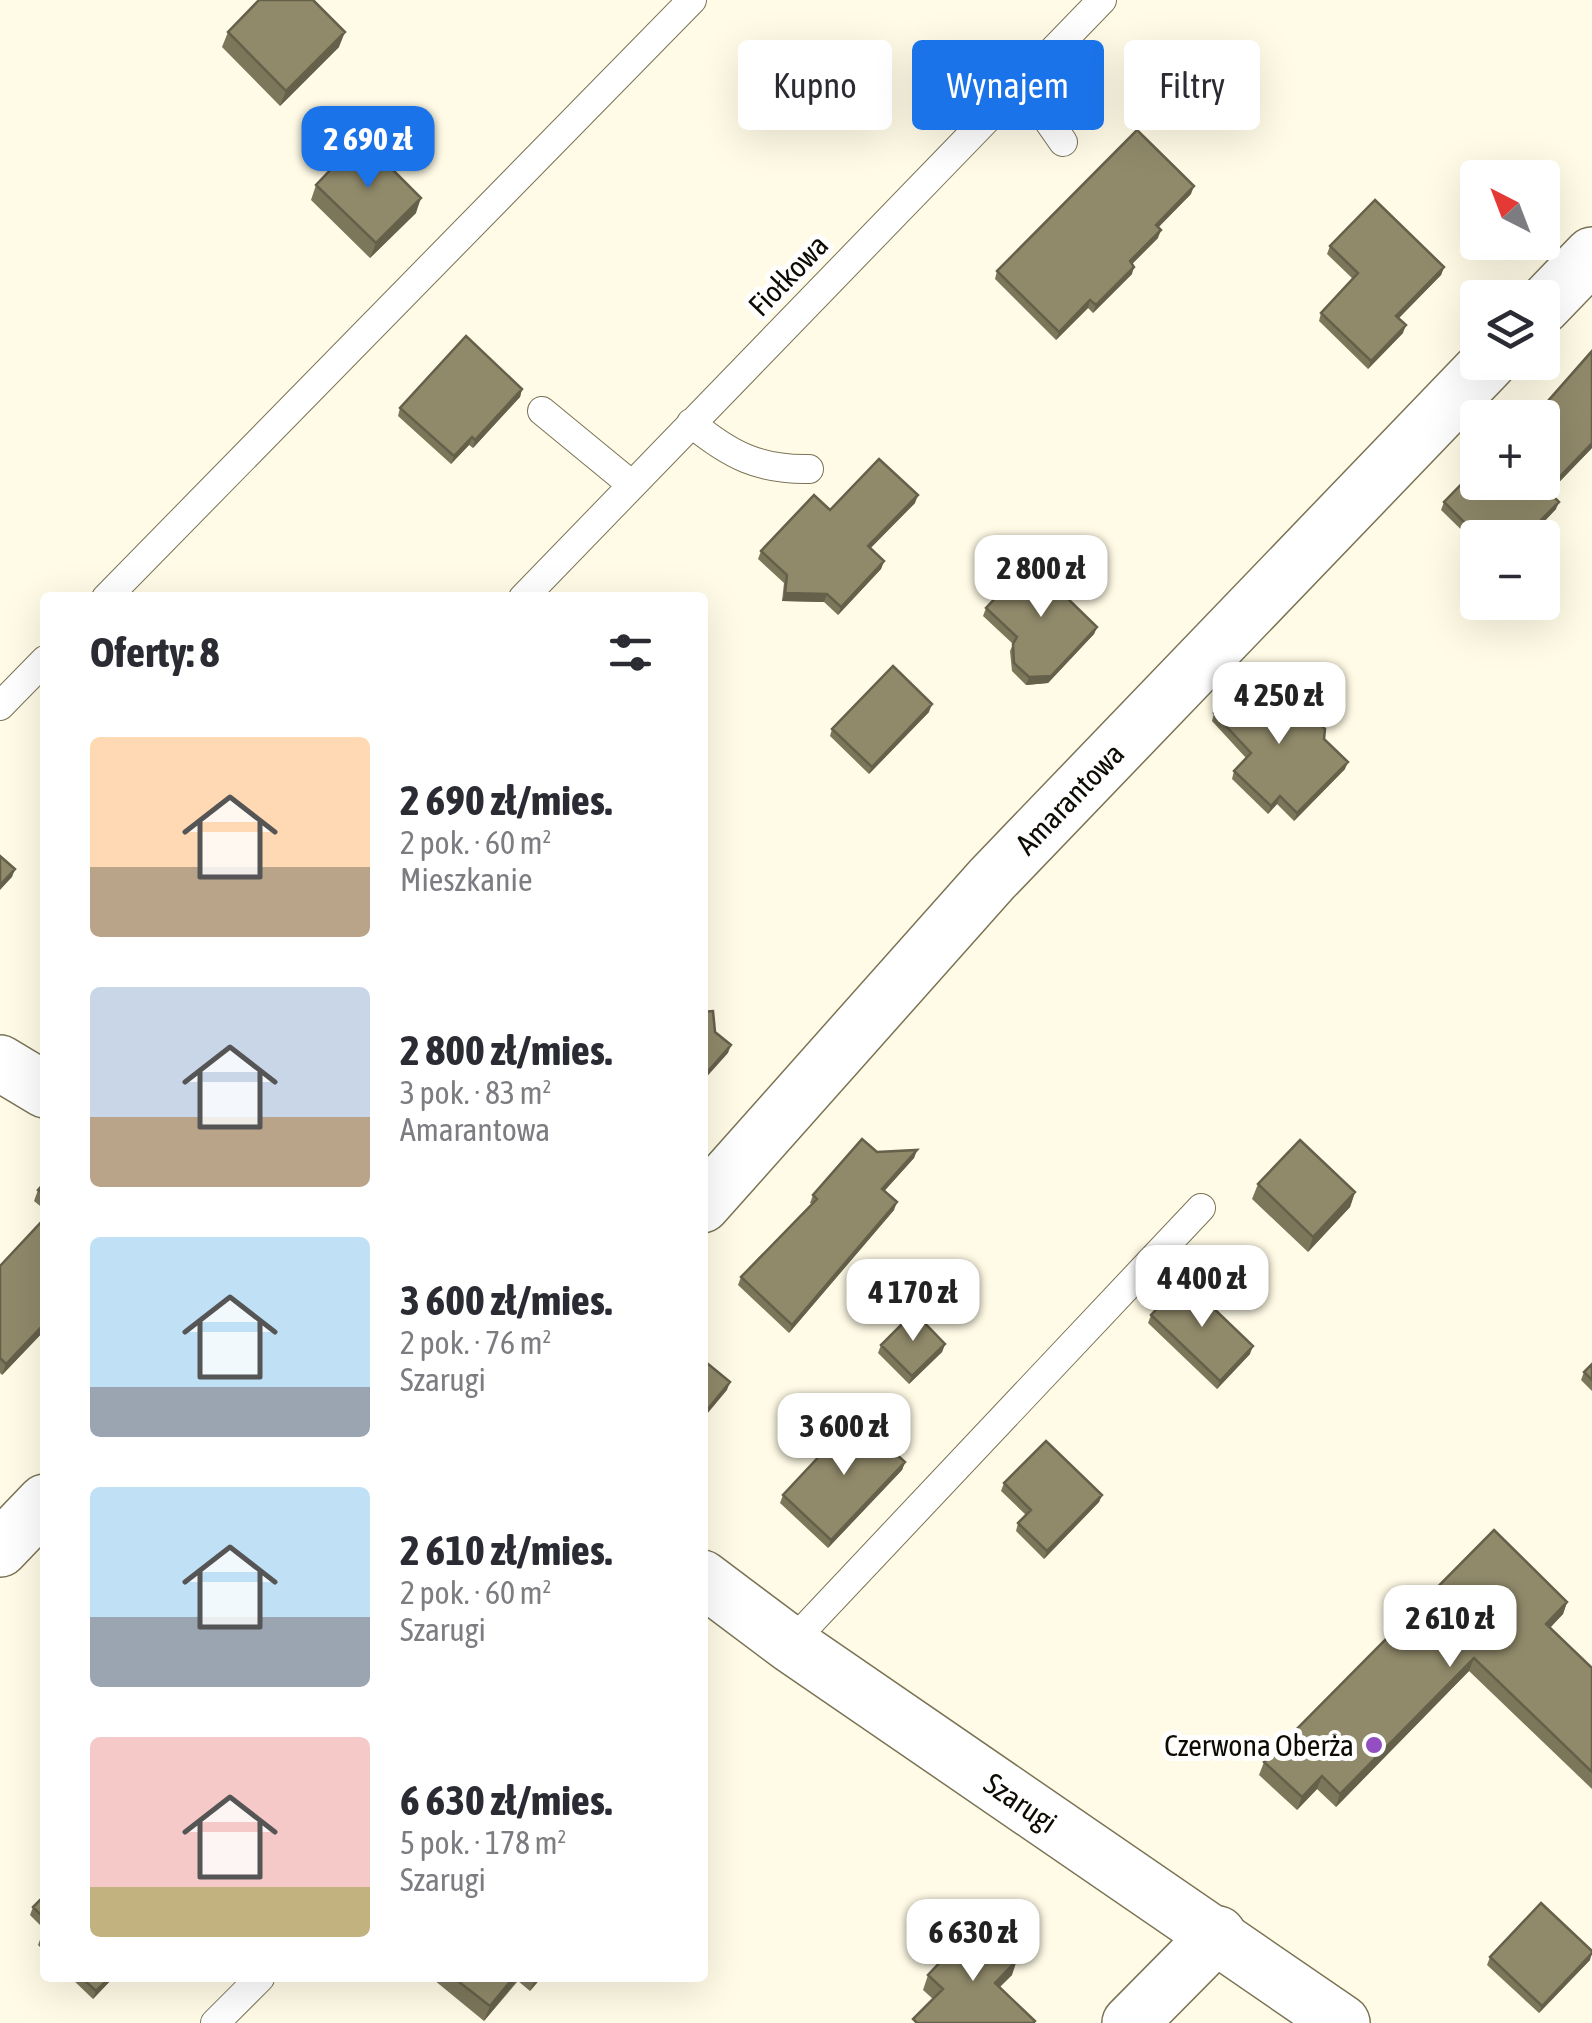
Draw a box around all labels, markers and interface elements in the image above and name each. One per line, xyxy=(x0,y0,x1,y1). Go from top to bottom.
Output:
chip: Kupno xyxy=(738,40,892,130)
chip: Wynajem xyxy=(912,40,1104,130)
chip: Filtry xyxy=(1124,40,1260,130)
pin: 2 690 zł xyxy=(265,106,471,191)
text: 2 690 zł xyxy=(324,120,412,157)
north arrow xyxy=(1460,160,1560,260)
map controls xyxy=(1460,160,1560,620)
street label: Fiołkowa xyxy=(741,228,835,322)
button: layers xyxy=(1460,280,1560,380)
button: + xyxy=(1460,400,1560,500)
button: − xyxy=(1460,520,1560,620)
pin: 2 800 zł xyxy=(938,535,1144,620)
text: 2 800 zł xyxy=(997,549,1085,586)
icon: filters xyxy=(603,625,658,680)
text: Oferty: 8 xyxy=(90,628,220,676)
pin: 4 250 zł xyxy=(1176,662,1382,747)
text: 4 250 zł xyxy=(1235,676,1323,713)
street label: Amarantowa xyxy=(1008,736,1130,861)
text: 2 690 zł/mies. xyxy=(400,776,612,824)
icon: home xyxy=(170,777,290,897)
text: 2 pok. · 60 m² xyxy=(400,824,552,861)
text: Mieszkanie xyxy=(400,861,533,898)
text: 2 800 zł/mies. xyxy=(400,1026,612,1074)
icon: home xyxy=(170,1027,290,1147)
text: 3 pok. · 83 m² xyxy=(400,1074,552,1111)
text: Amarantowa xyxy=(400,1111,550,1148)
pin: 4 400 zł xyxy=(1099,1245,1305,1330)
pin: 4 170 zł xyxy=(810,1259,1016,1344)
text: 4 400 zł xyxy=(1158,1259,1246,1296)
text: 4 170 zł xyxy=(869,1273,957,1310)
text: 3 600 zł/mies. xyxy=(400,1276,612,1324)
icon: home xyxy=(170,1277,290,1397)
text: 2 pok. · 76 m² xyxy=(400,1324,552,1361)
text: Szarugi xyxy=(400,1361,486,1398)
pin: 3 600 zł xyxy=(741,1393,947,1478)
text: 3 600 zł xyxy=(800,1407,888,1444)
text: 2 610 zł/mies. xyxy=(400,1526,612,1574)
icon: home xyxy=(170,1527,290,1647)
text: 2 pok. · 60 m² xyxy=(400,1574,552,1611)
pin: 2 610 zł xyxy=(1347,1585,1553,1670)
text: 2 610 zł xyxy=(1406,1599,1494,1636)
text: Szarugi xyxy=(400,1611,486,1648)
place label: Czerwona Oberża xyxy=(1164,1728,1354,1762)
marker: Czerwona Oberża xyxy=(1363,1734,1385,1756)
street label: Szarugi xyxy=(978,1766,1064,1839)
text: 6 630 zł/mies. xyxy=(400,1776,612,1824)
icon: home xyxy=(170,1777,290,1897)
text: 5 pok. · 178 m² xyxy=(400,1824,567,1861)
text: Szarugi xyxy=(400,1861,486,1898)
pin: 6 630 zł xyxy=(870,1899,1076,1984)
text: 6 630 zł xyxy=(929,1913,1017,1950)

